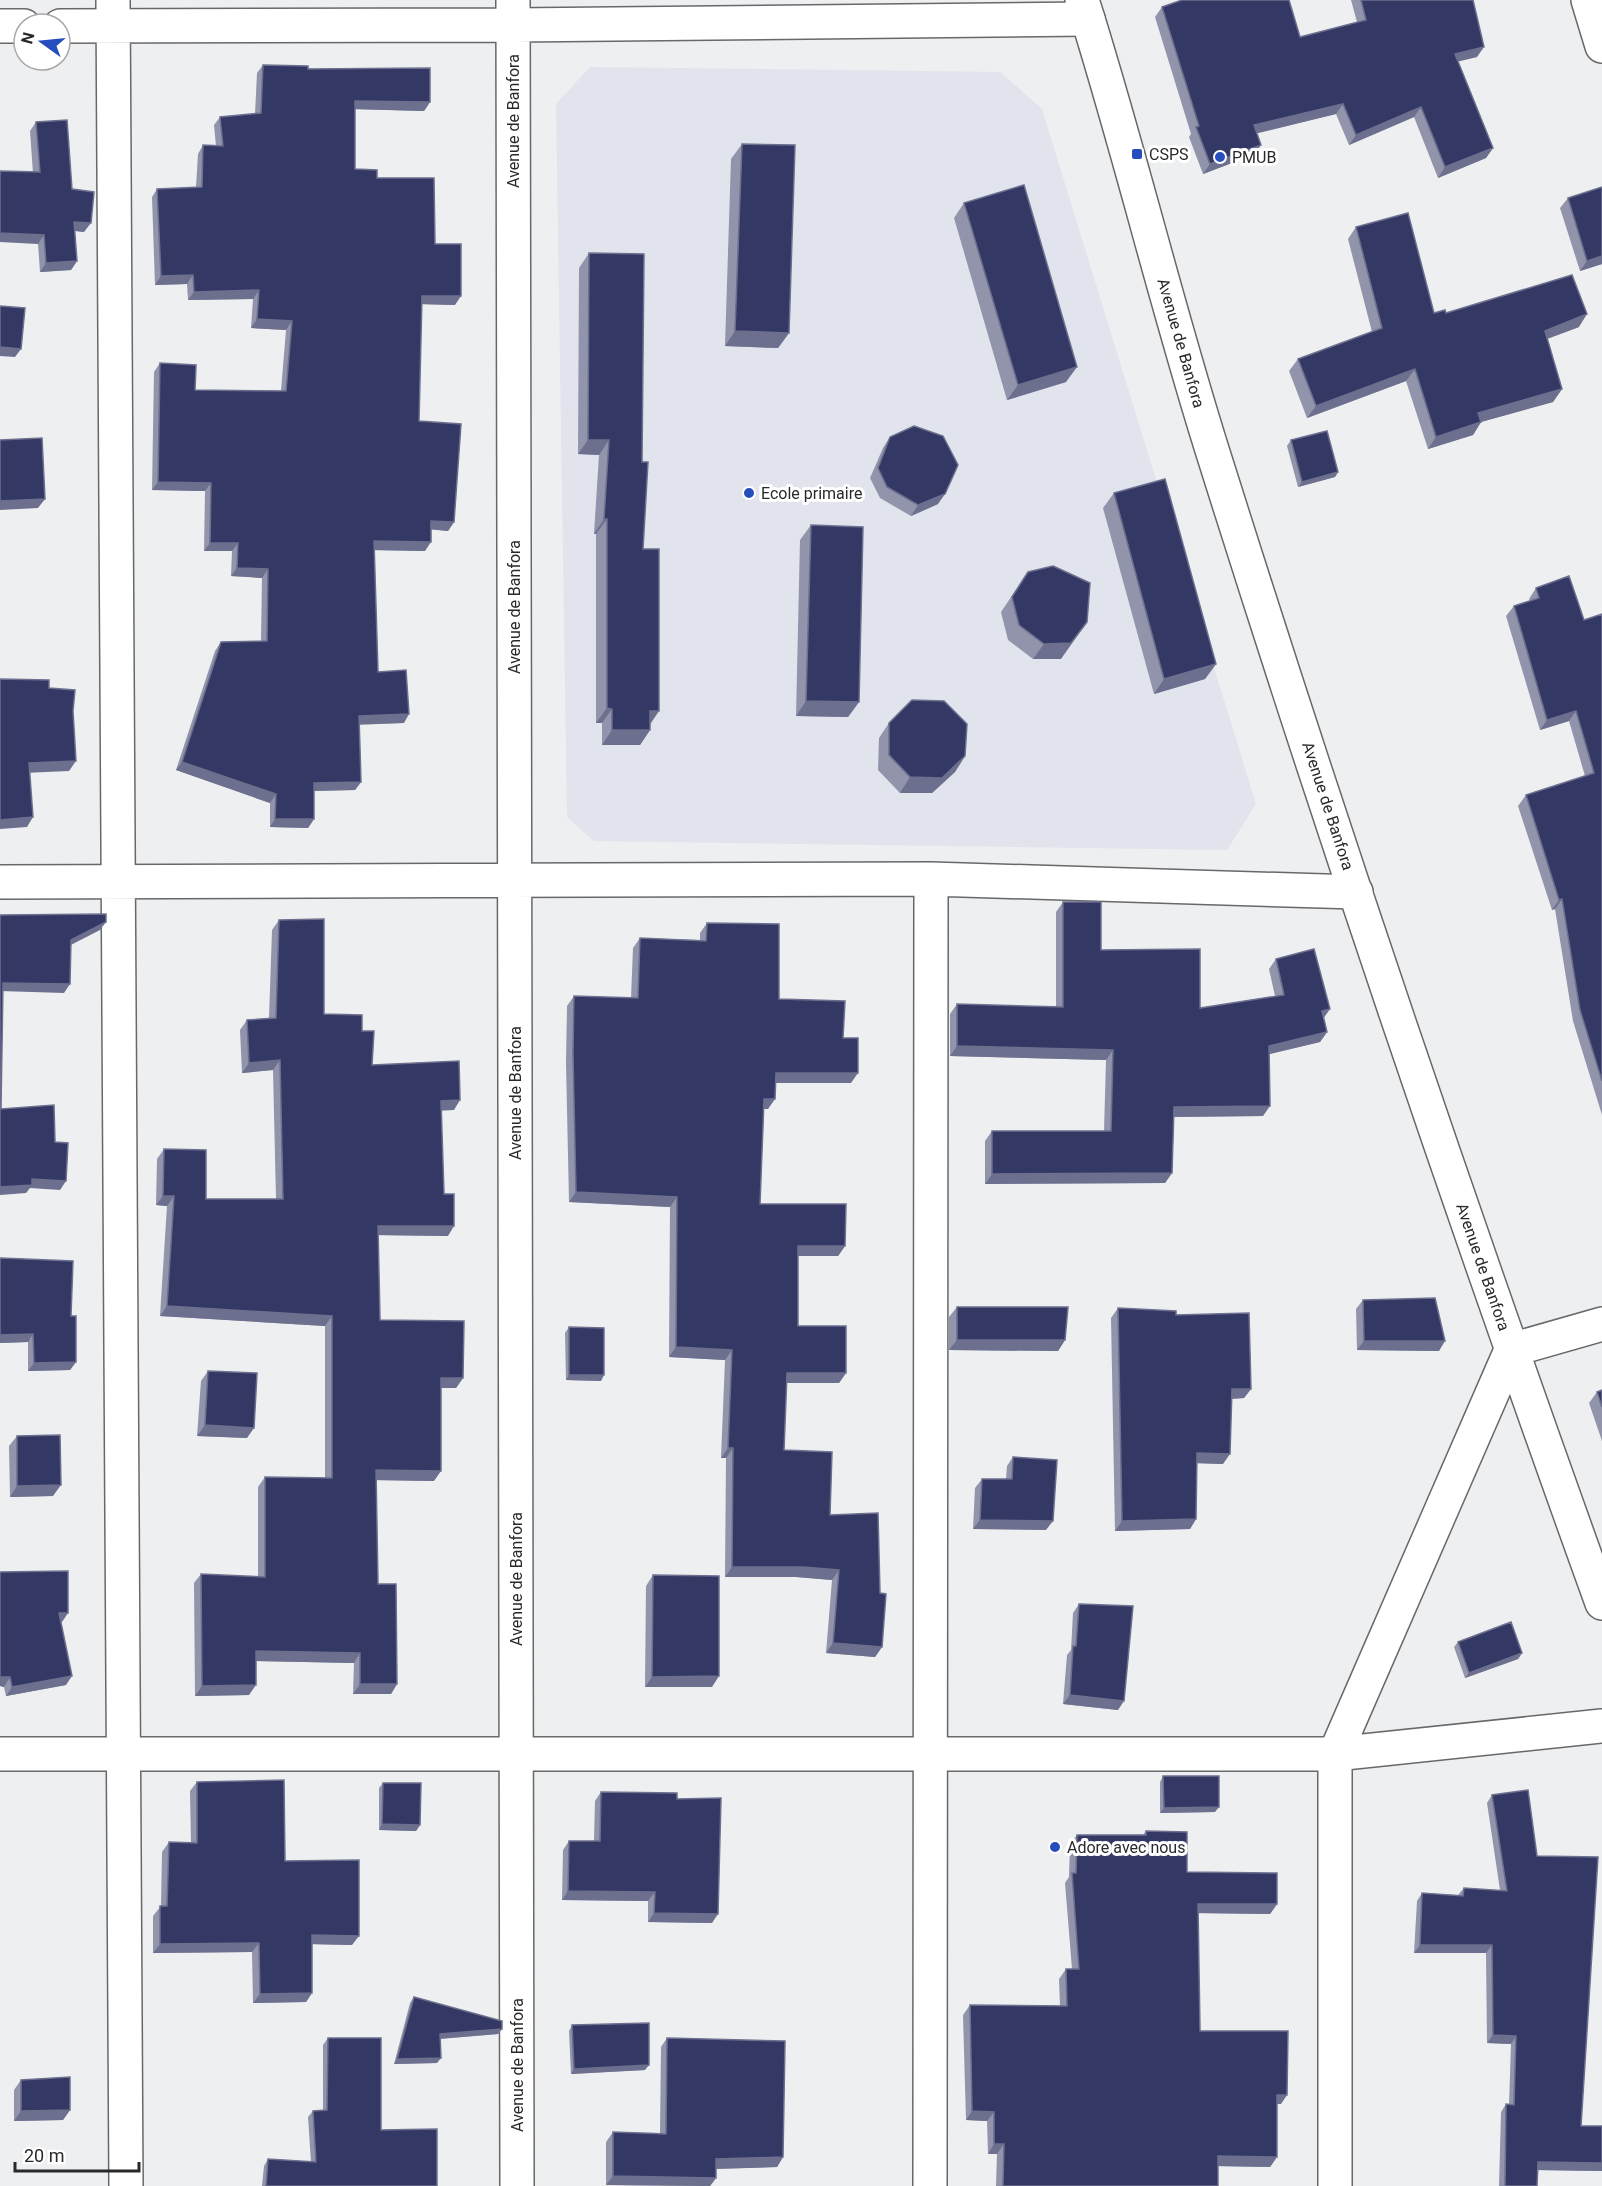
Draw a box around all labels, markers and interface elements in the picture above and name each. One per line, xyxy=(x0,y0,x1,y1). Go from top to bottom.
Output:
north arrow xyxy=(12,12,72,72)
text: N xyxy=(17,30,39,46)
street label: Avenue de Banfora xyxy=(504,54,523,188)
place label: CSPS xyxy=(1149,145,1189,164)
marker: CSPS xyxy=(1130,147,1144,161)
place label: PMUB xyxy=(1232,148,1276,167)
marker: PMUB xyxy=(1213,150,1227,164)
street label: Avenue de Banfora xyxy=(1153,276,1209,410)
place label: Ecole primaire xyxy=(761,484,862,503)
marker: Ecole primaire xyxy=(742,486,756,500)
street label: Avenue de Banfora xyxy=(505,540,524,674)
street label: Avenue de Banfora xyxy=(1298,739,1358,873)
street label: Avenue de Banfora xyxy=(506,1026,525,1160)
street label: Avenue de Banfora xyxy=(1452,1201,1514,1333)
street label: Avenue de Banfora xyxy=(507,1512,526,1646)
place label: Adore avec nous xyxy=(1067,1838,1185,1857)
marker: Adore avec nous xyxy=(1048,1840,1062,1854)
street label: Avenue de Banfora xyxy=(508,1998,527,2132)
scale bar xyxy=(15,2135,140,2173)
text: 20 m xyxy=(24,2145,64,2166)

